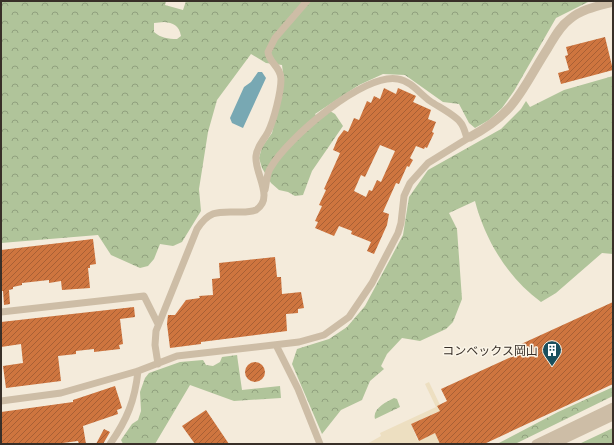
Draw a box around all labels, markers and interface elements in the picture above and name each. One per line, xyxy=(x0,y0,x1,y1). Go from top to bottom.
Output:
building icon: コンベックス岡山 xyxy=(541,339,563,367)
place label: コンベックス岡山 xyxy=(442,343,538,358)

